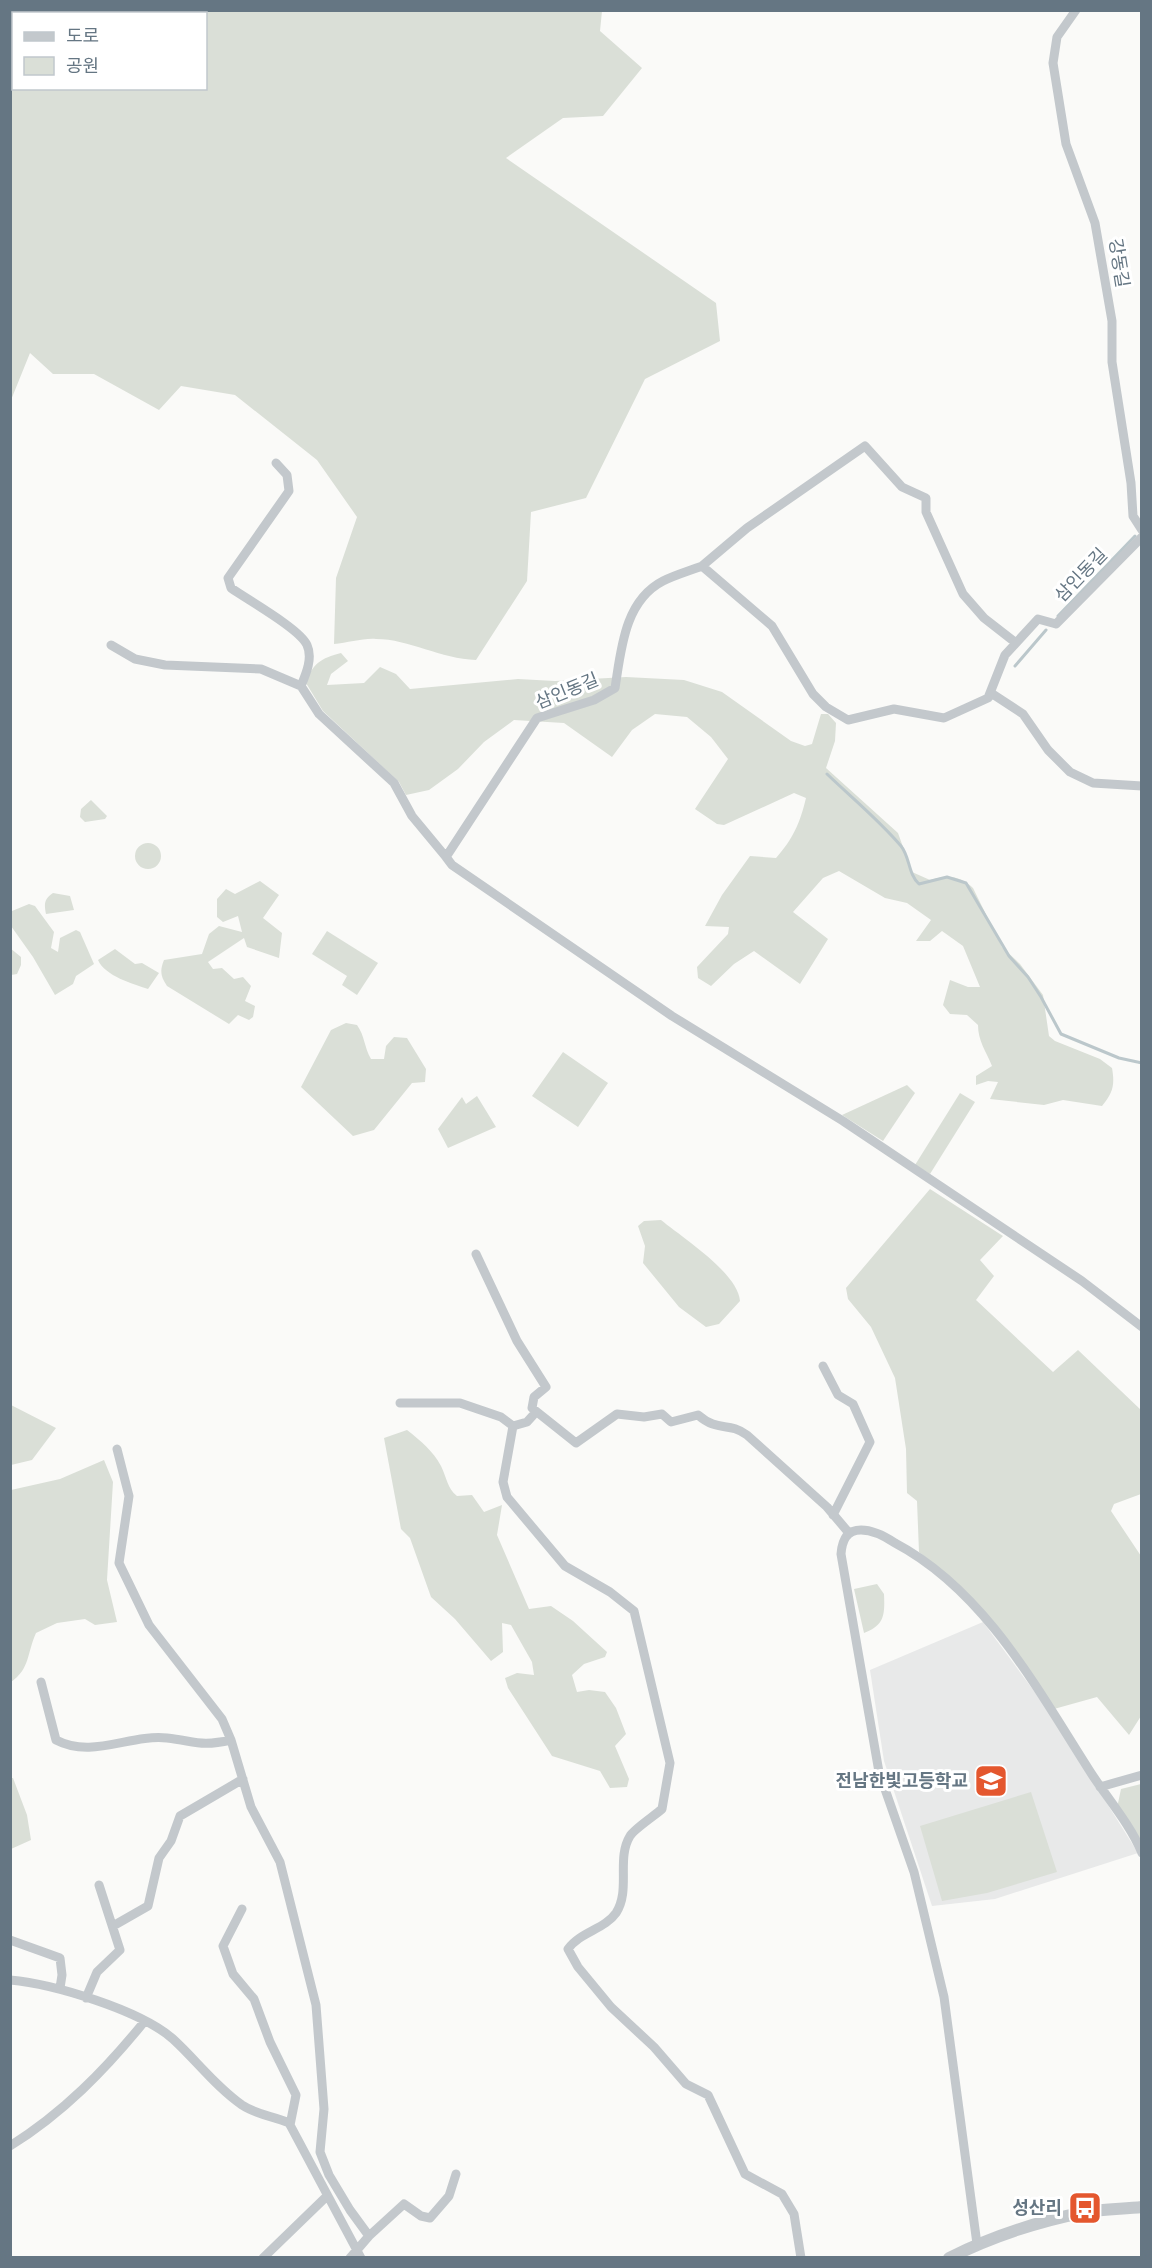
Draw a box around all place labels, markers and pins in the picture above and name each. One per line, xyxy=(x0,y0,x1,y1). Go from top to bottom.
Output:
school or university icon: 전남한빛고등학교 xyxy=(973,1763,1009,1799)
place label: 전남한빛고등학교 xyxy=(836,1770,968,1792)
bus stop icon: 성산리 xyxy=(1067,2190,1103,2226)
place label: 성산리 xyxy=(1012,2197,1062,2219)

